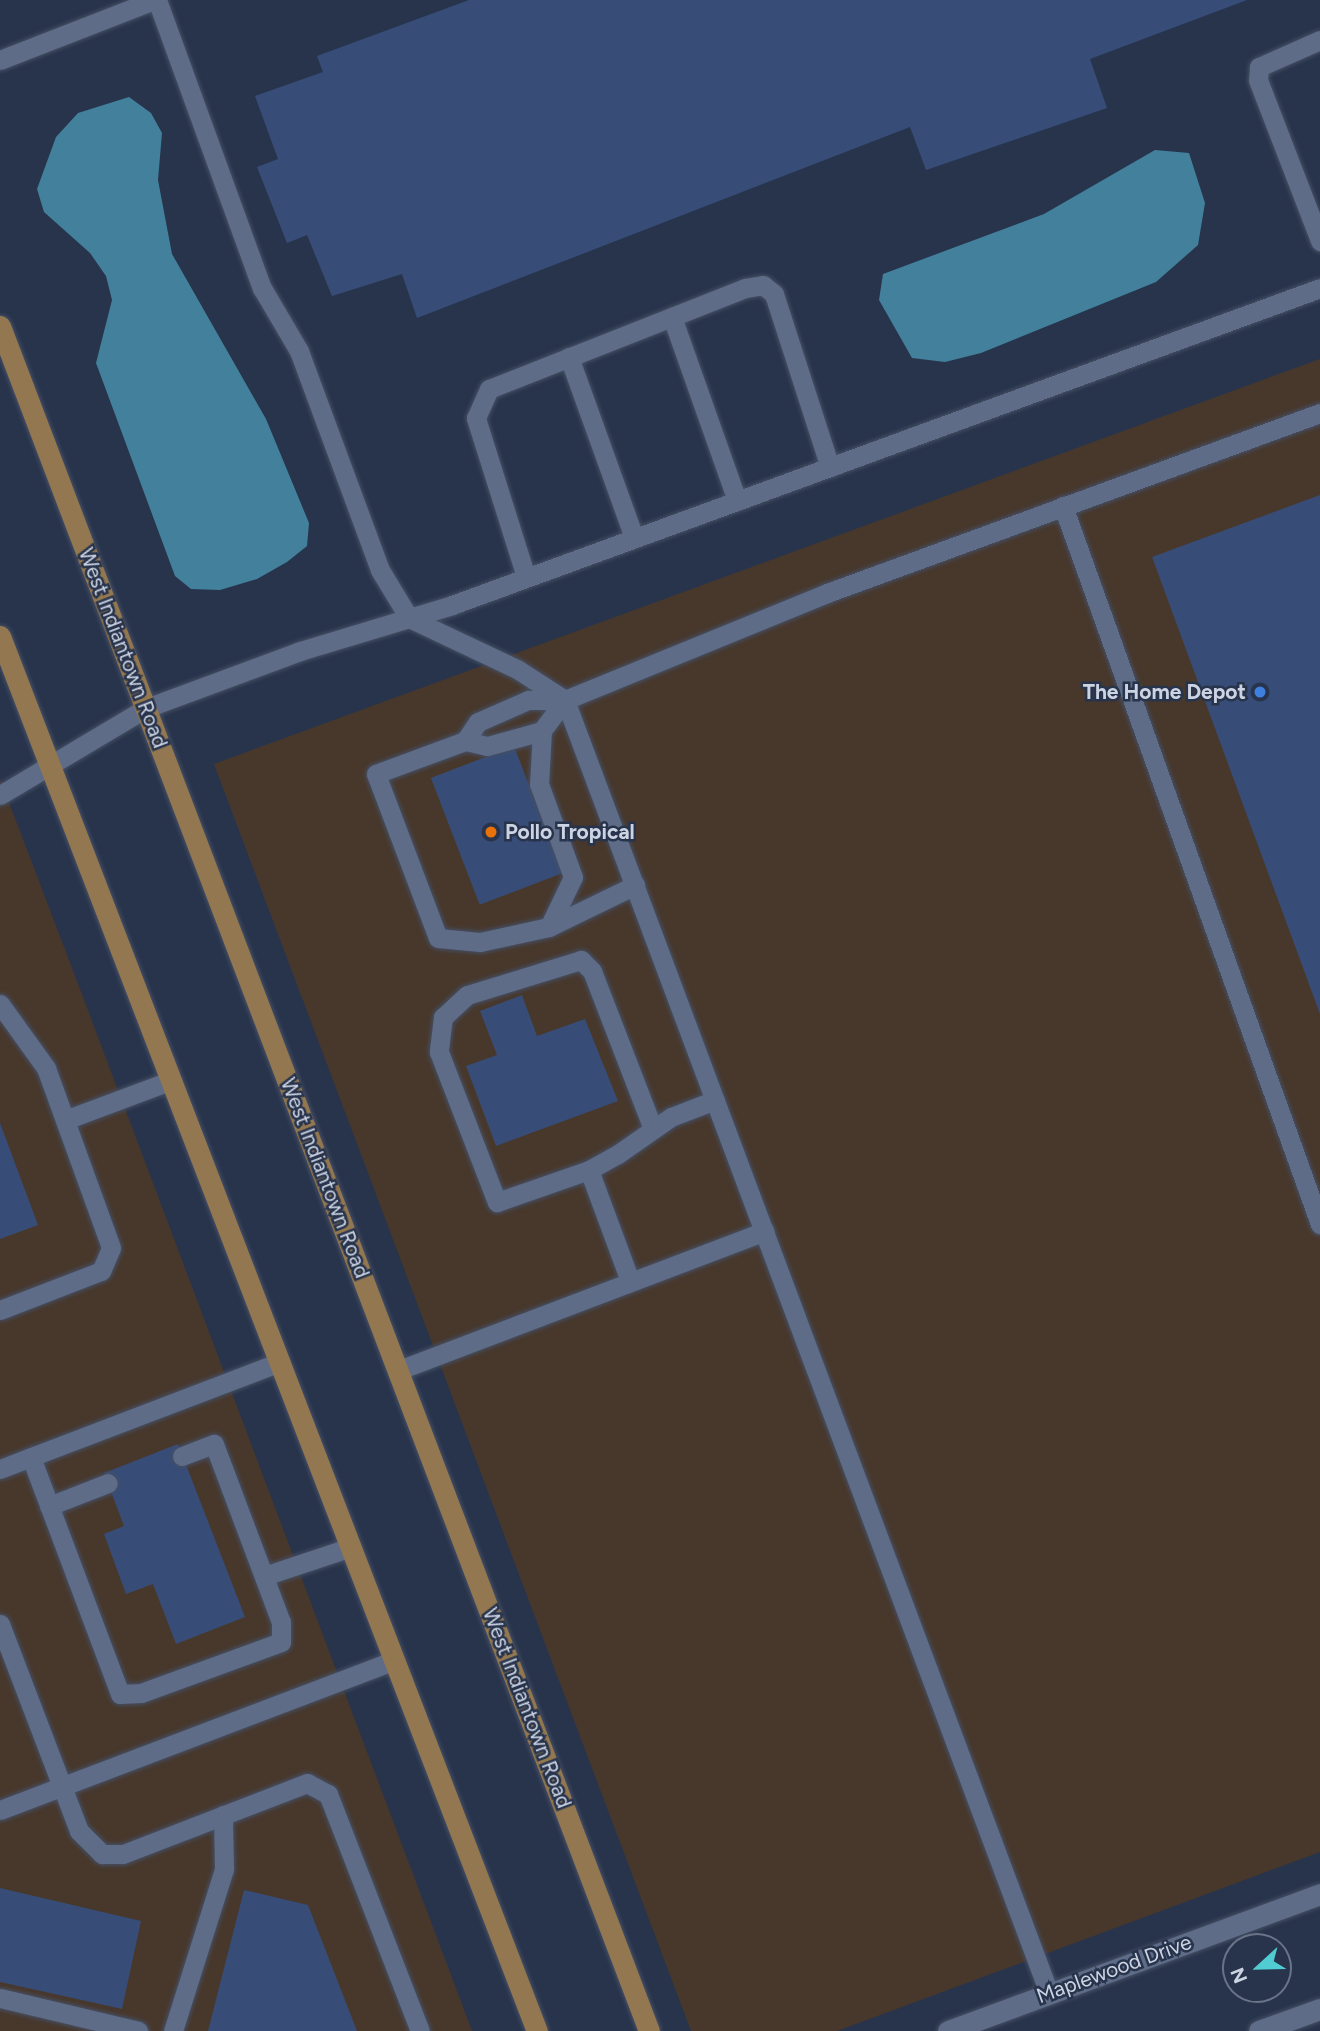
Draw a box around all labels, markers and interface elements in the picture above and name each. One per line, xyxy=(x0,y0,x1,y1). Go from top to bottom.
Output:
street label: West Indiantown Road xyxy=(73,544,173,752)
place label: The Home Depot xyxy=(1083,679,1246,705)
marker: The Home Depot xyxy=(1252,684,1268,700)
place label: Pollo Tropical xyxy=(505,819,635,845)
marker: Pollo Tropical xyxy=(483,824,499,840)
street label: West Indiantown Road xyxy=(275,1074,375,1282)
street label: West Indiantown Road xyxy=(477,1604,577,1812)
street label: Maplewood Drive xyxy=(1033,1929,1195,2009)
north arrow xyxy=(1222,1933,1292,2003)
text: N xyxy=(1226,1964,1252,1986)

